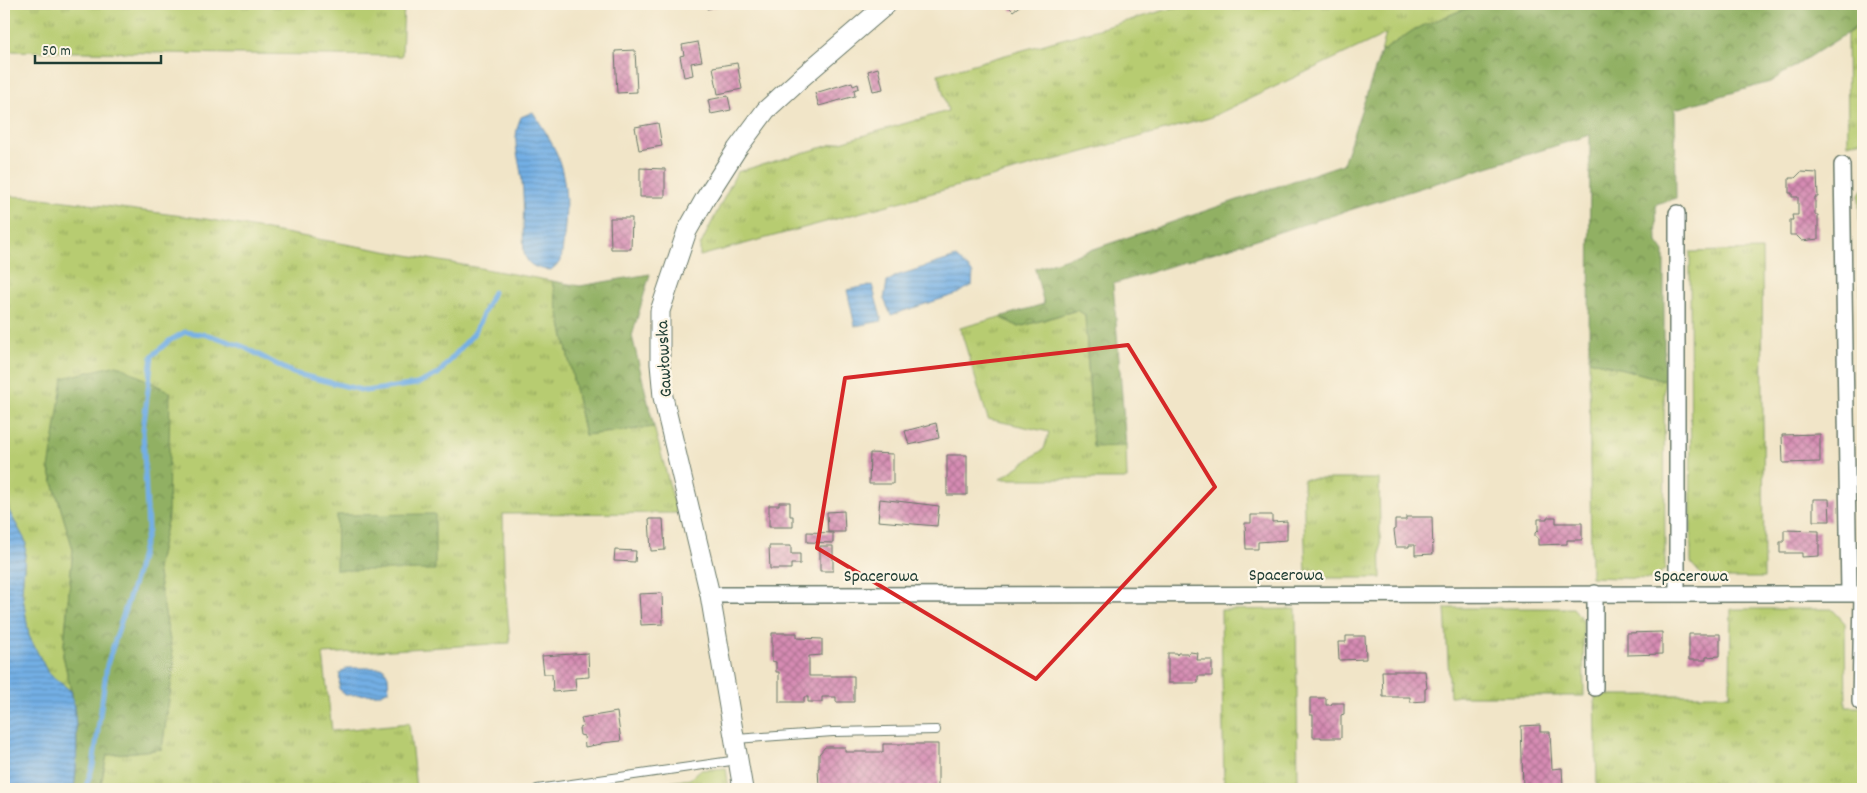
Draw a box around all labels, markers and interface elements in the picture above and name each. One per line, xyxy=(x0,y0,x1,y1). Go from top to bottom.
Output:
scale bar xyxy=(35,32,161,64)
text: 50 m xyxy=(42,41,71,63)
street label: Gawłowska xyxy=(651,319,680,398)
street label: Spacerowa xyxy=(1249,564,1324,589)
street label: Spacerowa xyxy=(844,565,919,590)
street label: Spacerowa xyxy=(1654,565,1729,590)

